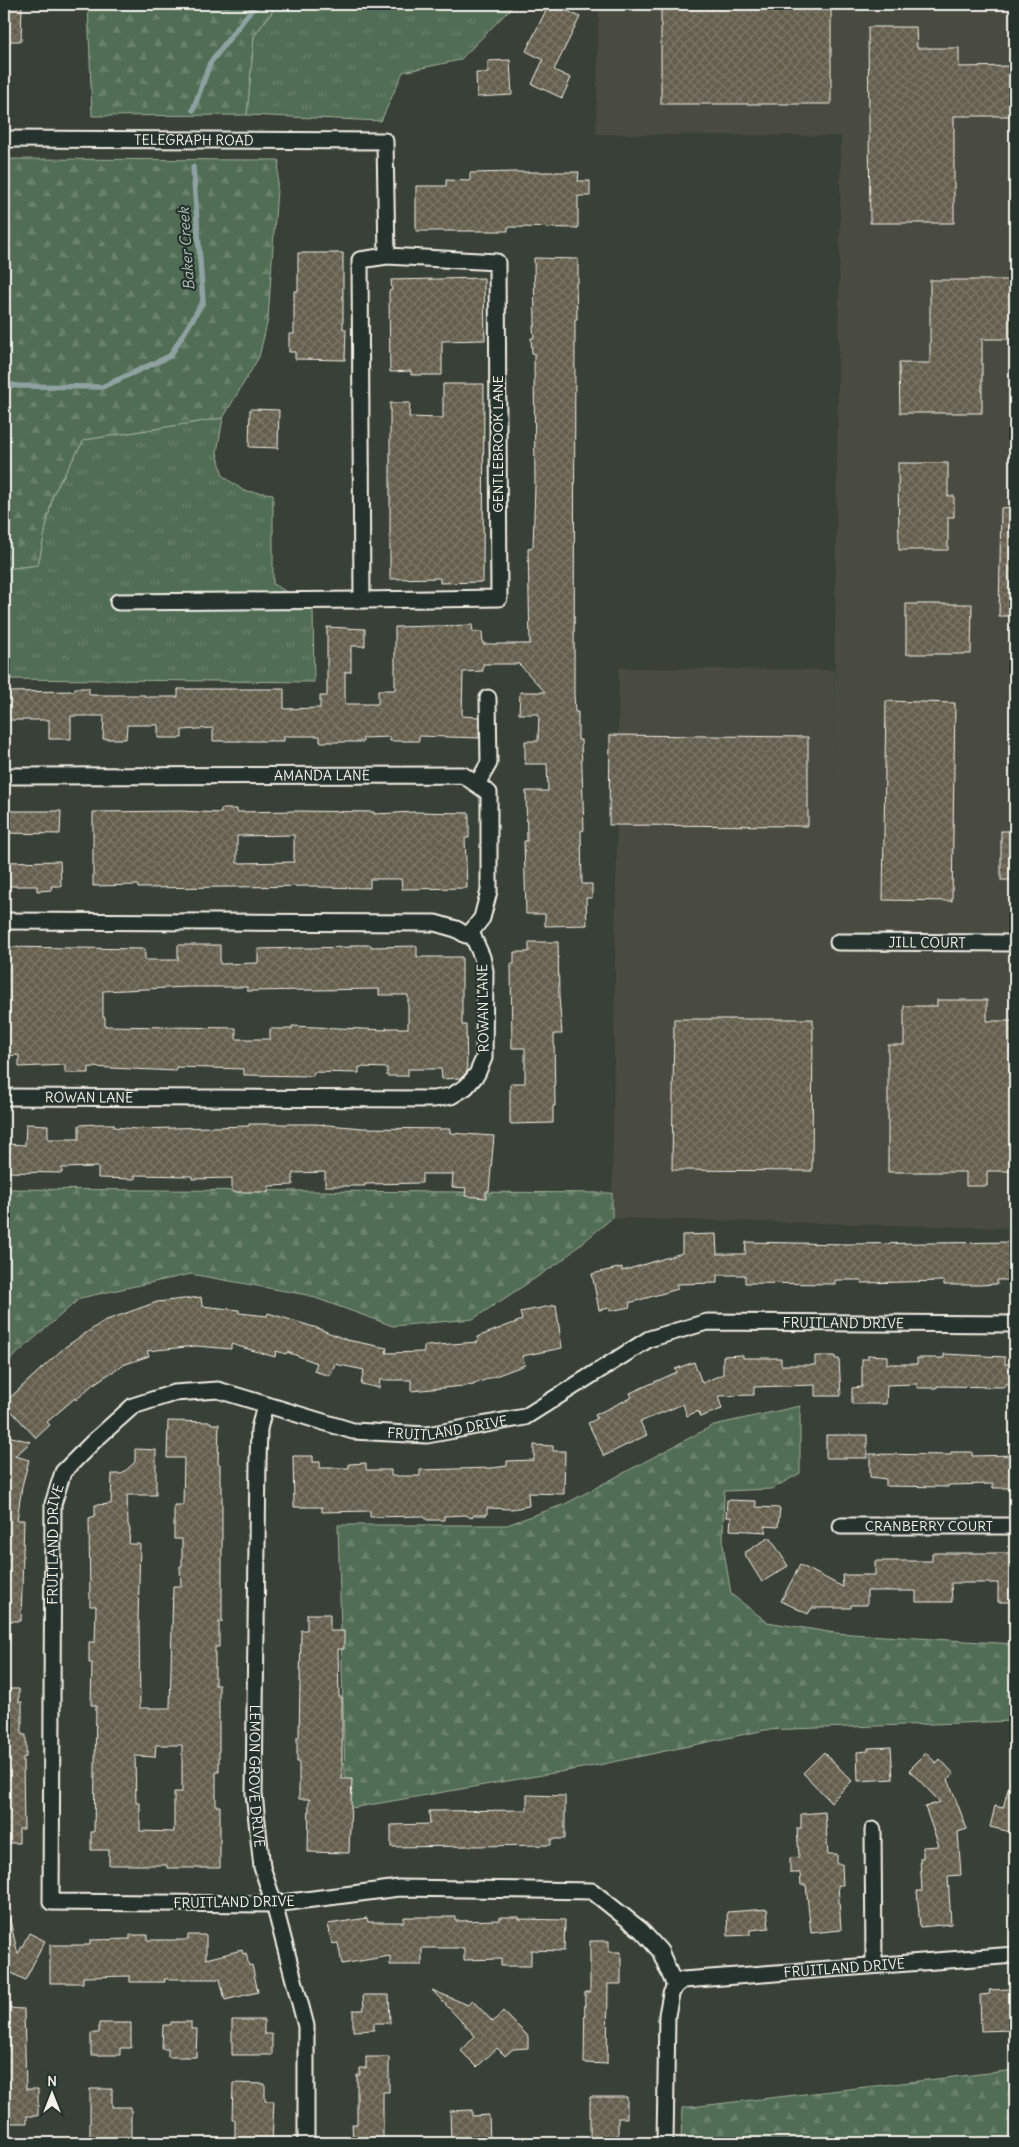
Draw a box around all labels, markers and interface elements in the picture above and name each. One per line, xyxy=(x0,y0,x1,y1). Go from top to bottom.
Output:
street label: TELEGRAPH ROAD xyxy=(134,131,254,149)
water label: Baker Creek xyxy=(174,206,198,291)
street label: GENTLEBROOK LANE xyxy=(489,375,507,513)
street label: AMANDA LANE xyxy=(274,766,370,784)
street label: JILL COURT xyxy=(888,933,966,952)
street label: ROWAN LANE xyxy=(473,964,493,1052)
street label: ROWAN LANE xyxy=(45,1088,133,1107)
street label: FRUITLAND DRIVE xyxy=(783,1313,904,1332)
street label: FRUITLAND DRIVE xyxy=(387,1411,509,1444)
street label: FRUITLAND DRIVE xyxy=(43,1482,68,1605)
street label: CRANBERRY COURT xyxy=(865,1517,993,1535)
street label: LEMON GROVE DRIVE xyxy=(245,1705,269,1848)
street label: FRUITLAND DRIVE xyxy=(173,1892,295,1912)
street label: FRUITLAND DRIVE xyxy=(783,1954,905,1981)
north arrow xyxy=(28,2070,78,2120)
text: N xyxy=(47,2072,57,2090)

